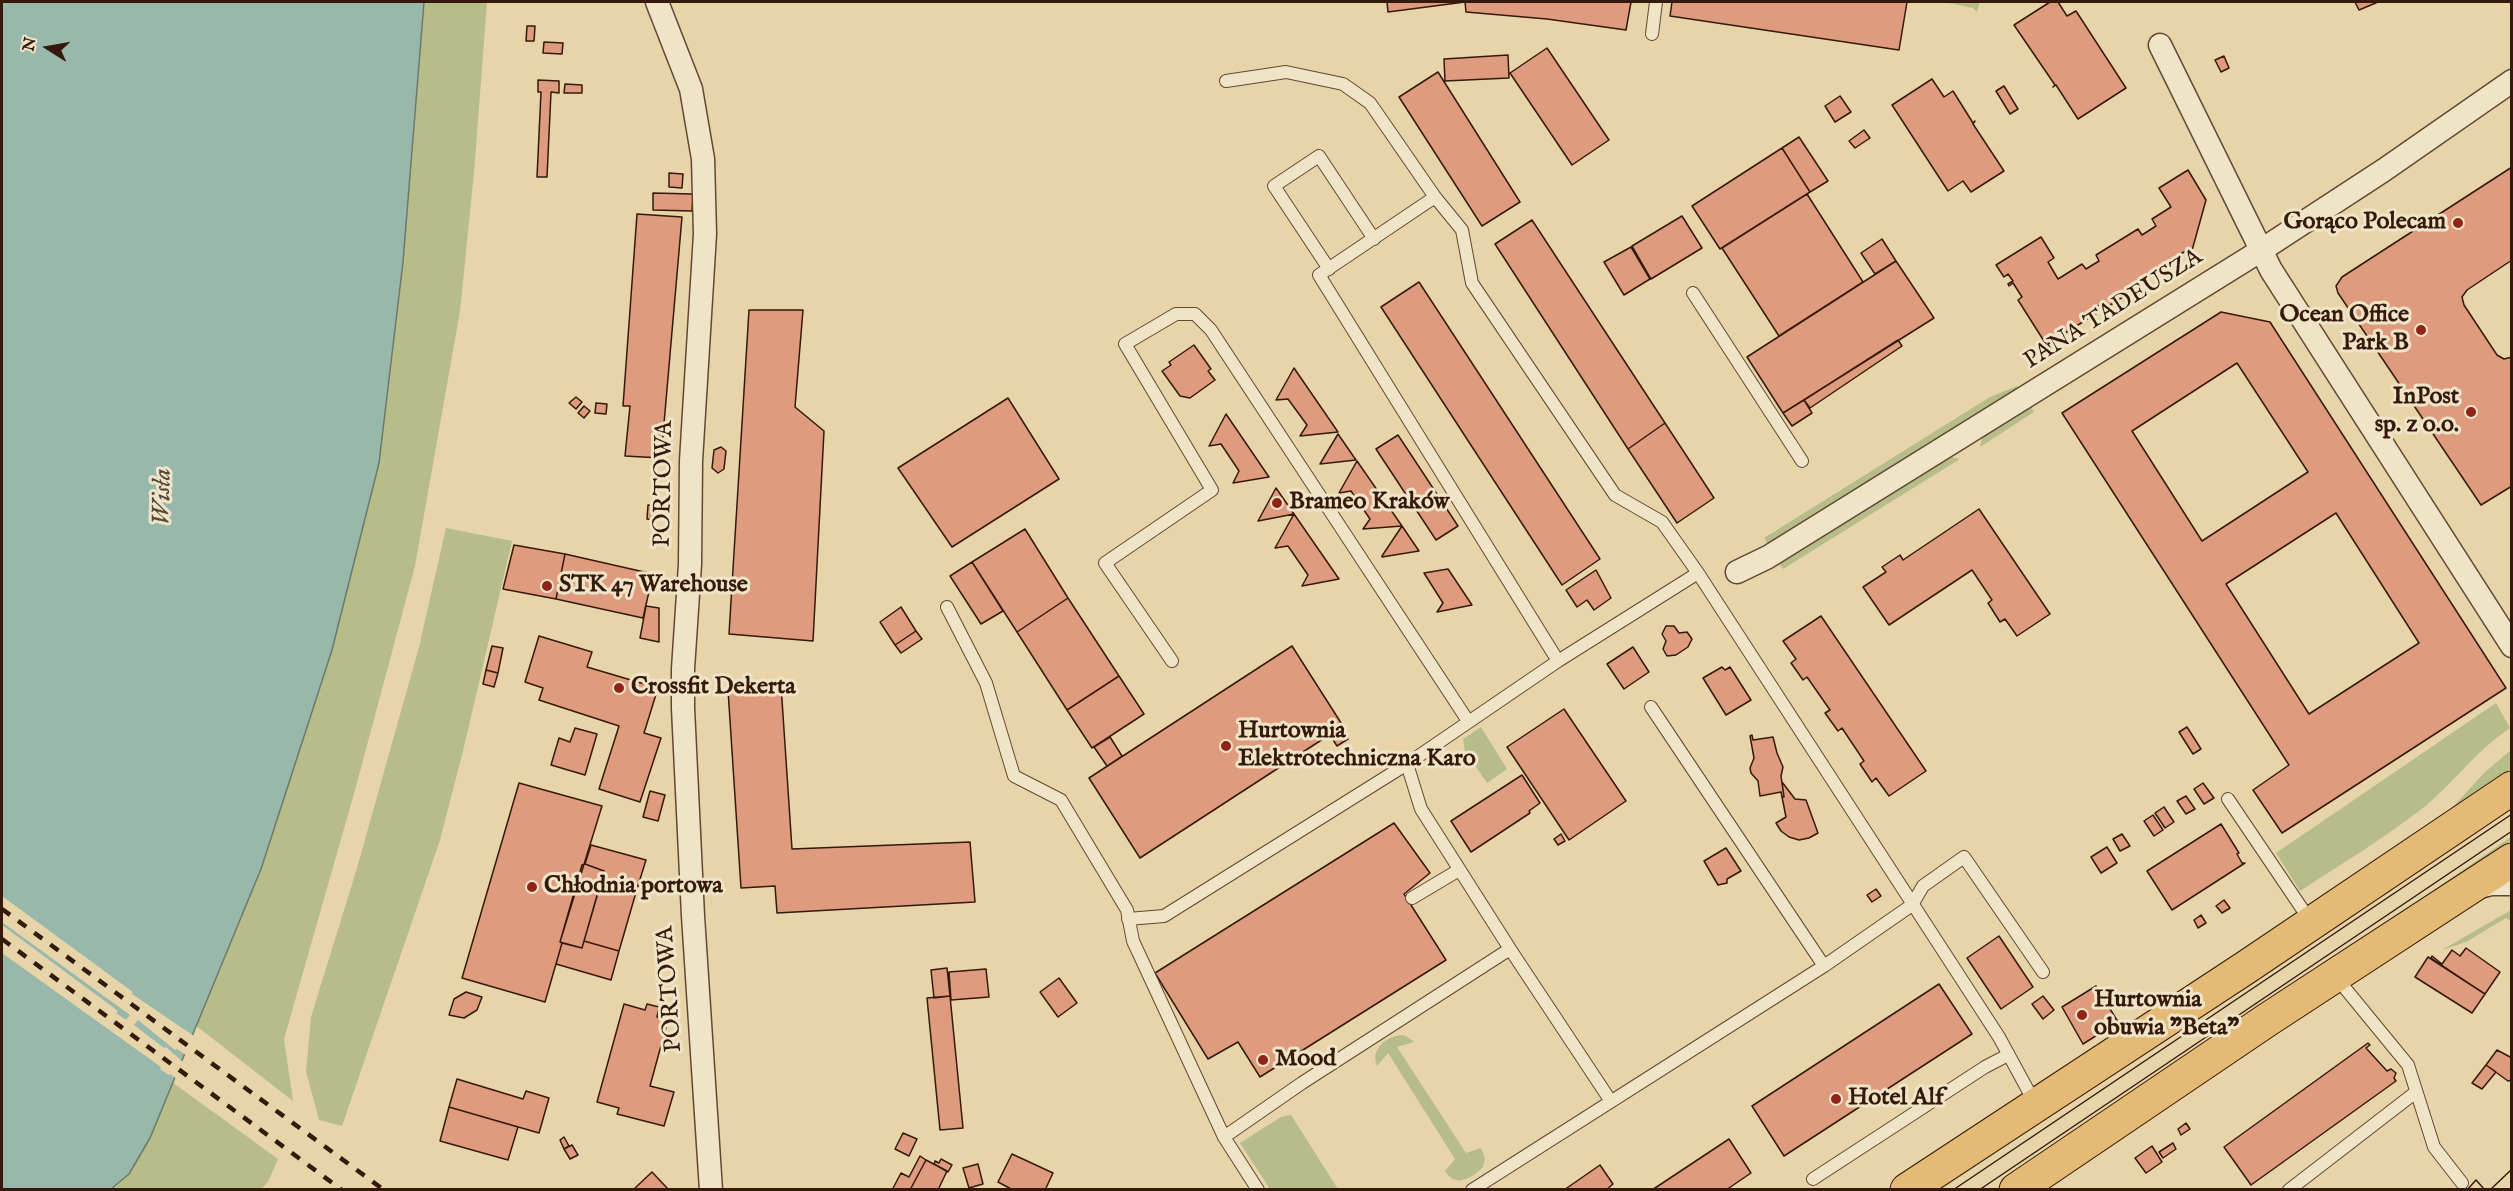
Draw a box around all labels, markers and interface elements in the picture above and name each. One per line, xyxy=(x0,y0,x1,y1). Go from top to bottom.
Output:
north arrow xyxy=(18,18,78,78)
text: N xyxy=(19,36,41,53)
place label: Gorąco Polecam xyxy=(2283,209,2446,237)
marker: Gorąco Polecam xyxy=(2451,216,2465,230)
street label: PANA TADEUSZA xyxy=(2019,243,2209,377)
place label: Ocean Office Park B xyxy=(2279,302,2409,358)
marker: Ocean Office Park B xyxy=(2414,323,2428,337)
place label: InPost sp. z o.o. xyxy=(2375,384,2459,440)
marker: InPost sp. z o.o. xyxy=(2464,405,2478,419)
street label: PORTOWA xyxy=(649,421,681,547)
water label: Wisła xyxy=(148,468,180,526)
place label: Brameo Kraków xyxy=(1289,489,1449,517)
marker: Brameo Kraków xyxy=(1270,496,1284,510)
place label: STK 47 Warehouse xyxy=(559,572,748,600)
marker: STK 47 Warehouse xyxy=(540,579,554,593)
place label: Crossfit Dekerta xyxy=(631,674,796,702)
marker: Crossfit Dekerta xyxy=(612,681,626,695)
place label: Hurtownia Elektrotechniczna Karo xyxy=(1238,718,1476,774)
marker: Hurtownia Elektrotechniczna Karo xyxy=(1219,739,1233,753)
place label: Chłodnia portowa xyxy=(544,873,723,901)
marker: Chłodnia portowa xyxy=(525,880,539,894)
street label: PORTOWA xyxy=(652,925,690,1053)
place label: Hurtownia obuwia "Beta" xyxy=(2094,987,2239,1043)
marker: Hurtownia obuwia "Beta" xyxy=(2075,1008,2089,1022)
place label: Mood xyxy=(1275,1046,1336,1074)
marker: Mood xyxy=(1256,1053,1270,1067)
place label: Hotel Alf xyxy=(1848,1085,1944,1113)
marker: Hotel Alf xyxy=(1829,1092,1843,1106)

